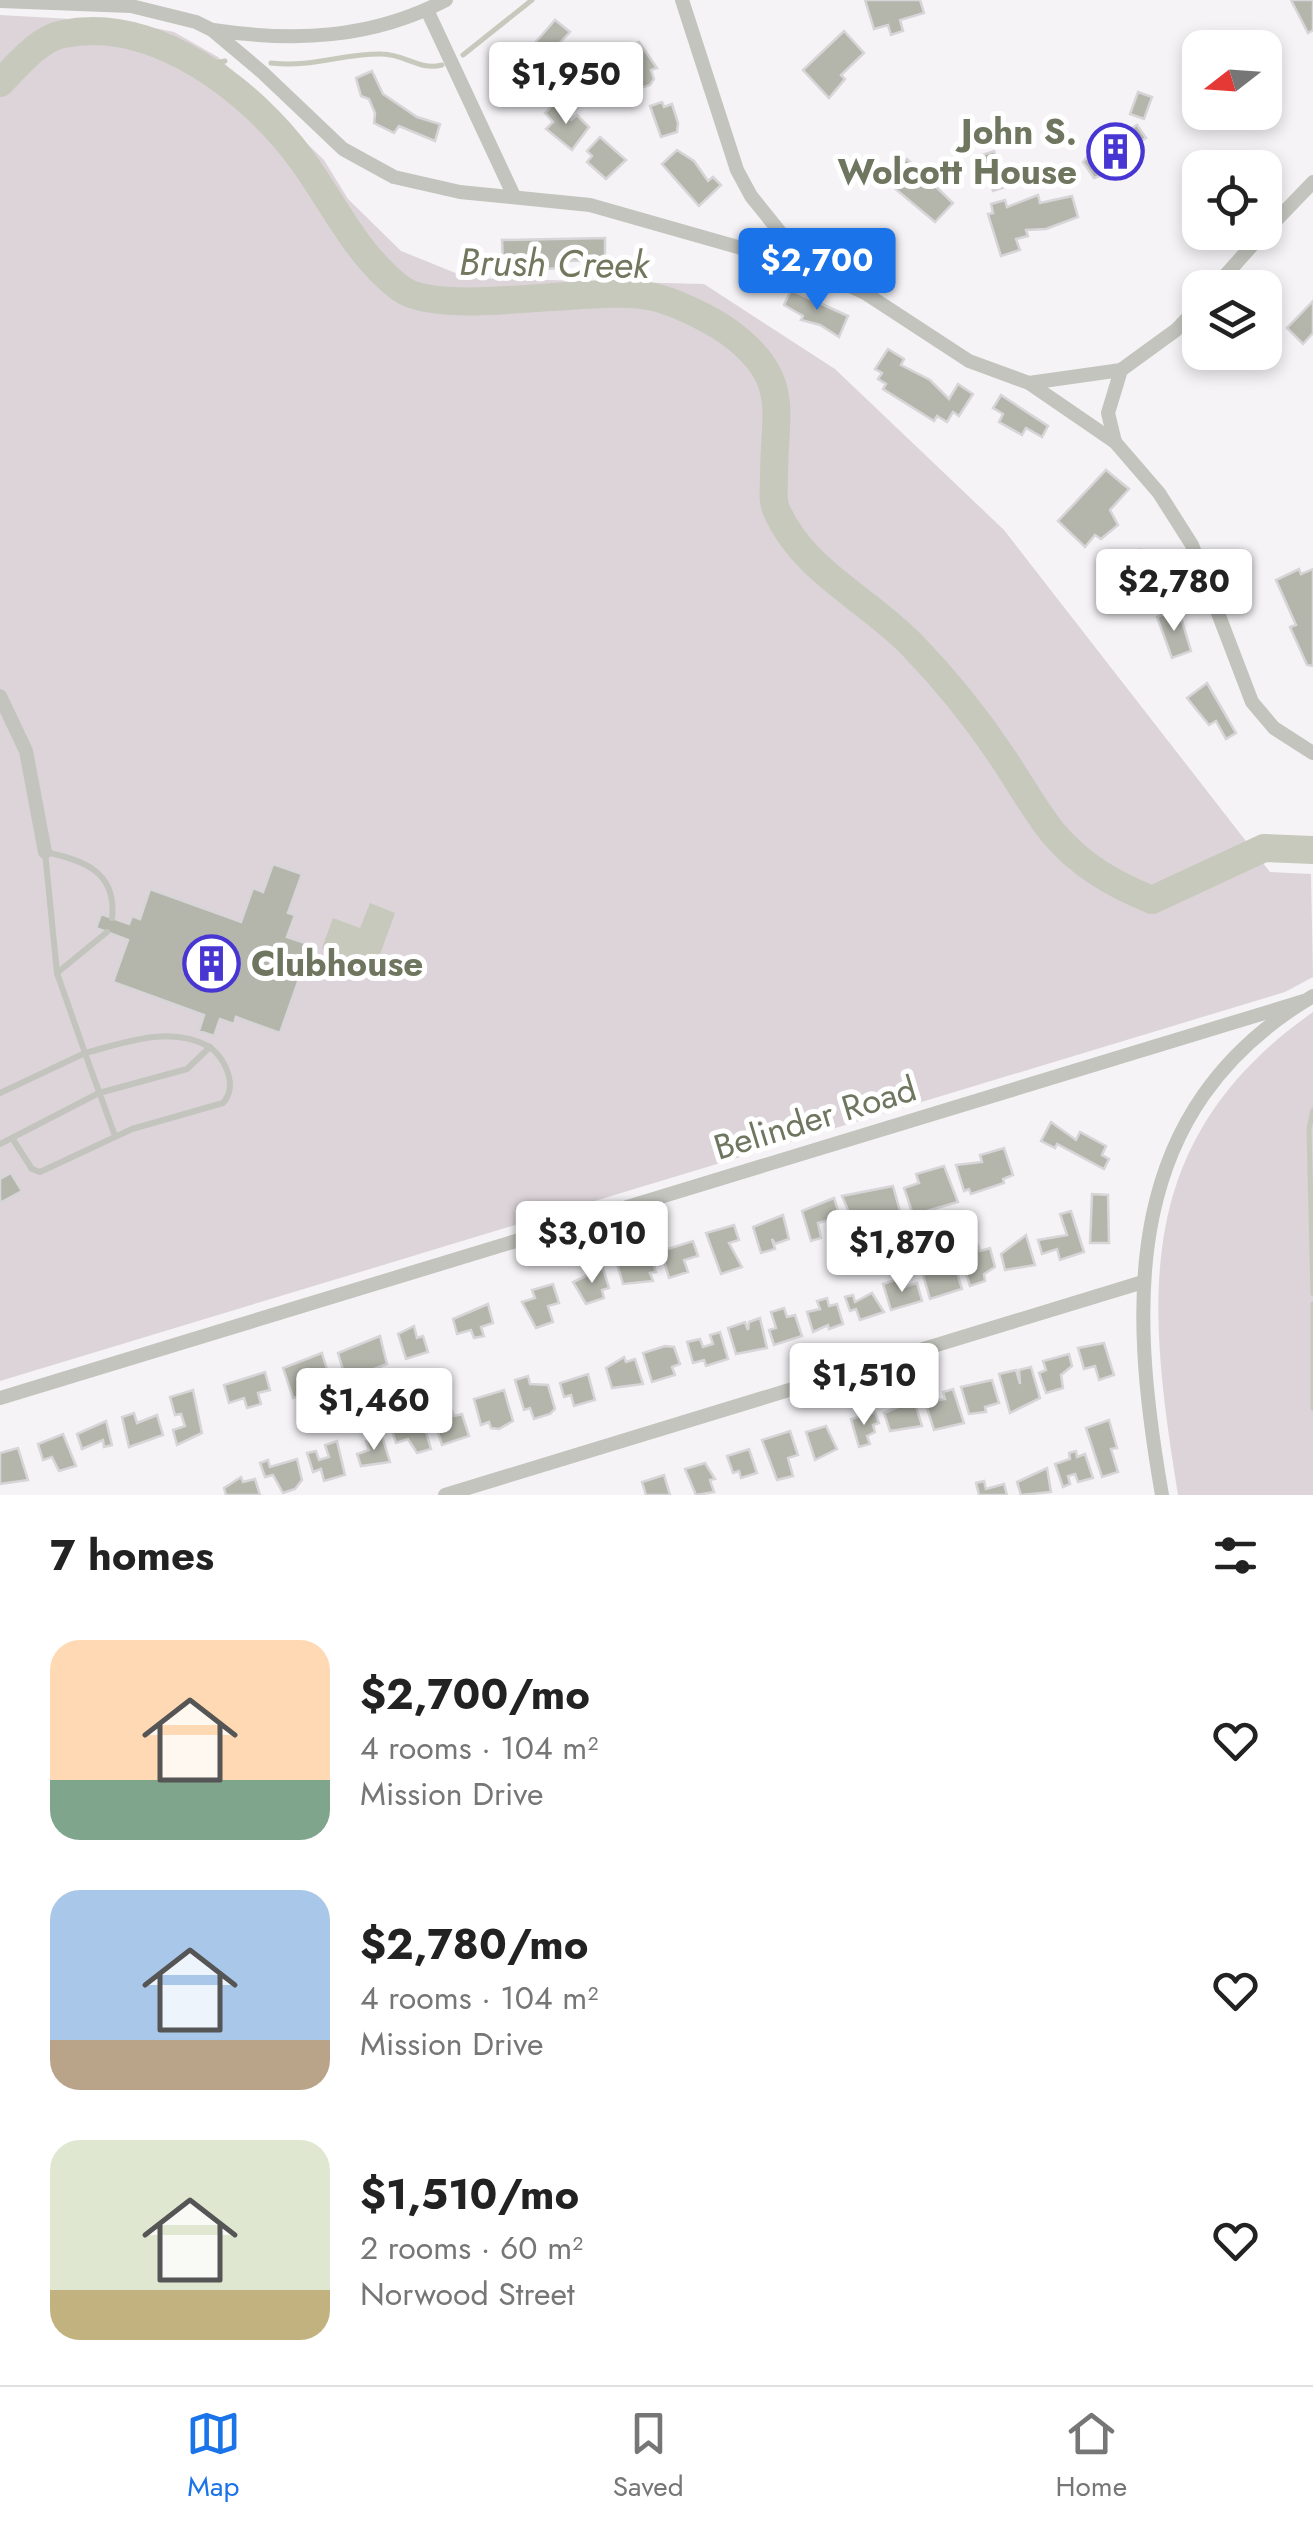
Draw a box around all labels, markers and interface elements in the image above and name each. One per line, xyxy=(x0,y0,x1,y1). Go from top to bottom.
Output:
north arrow xyxy=(1182,30,1282,130)
map controls xyxy=(1182,30,1282,370)
pin: $1,950 xyxy=(485,42,647,127)
text: $1,950 xyxy=(511,51,621,97)
place label: John S. Wolcott House xyxy=(837,107,1077,197)
building icon: John S. Wolcott House xyxy=(1086,122,1146,182)
button: locate xyxy=(1182,150,1282,250)
pin: $2,700 xyxy=(736,228,898,313)
water label: Brush Creek xyxy=(459,234,651,292)
text: $2,700 xyxy=(761,237,873,283)
button: layers xyxy=(1182,270,1282,370)
pin: $2,780 xyxy=(1093,549,1255,634)
text: $2,780 xyxy=(1118,558,1230,604)
building icon: Clubhouse xyxy=(182,934,242,994)
place label: Clubhouse xyxy=(251,939,423,989)
street label: Belinder Road xyxy=(708,1064,922,1172)
pin: $3,010 xyxy=(511,1201,673,1286)
text: $3,010 xyxy=(538,1210,646,1256)
pin: $1,870 xyxy=(821,1210,983,1295)
text: $1,870 xyxy=(849,1219,955,1265)
pin: $1,510 xyxy=(783,1343,945,1428)
text: $1,510 xyxy=(812,1352,916,1398)
pin: $1,460 xyxy=(293,1368,455,1453)
text: $1,460 xyxy=(318,1377,430,1423)
text: 7 homes xyxy=(50,1525,214,1586)
icon: filters xyxy=(1208,1528,1263,1583)
text: $2,700/mo xyxy=(360,1664,590,1725)
icon: home xyxy=(130,1680,250,1800)
icon: heart xyxy=(1208,1713,1263,1768)
text: 4 rooms · 104 m² xyxy=(360,1725,598,1771)
text: Mission Drive xyxy=(360,1771,543,1817)
text: $2,780/mo xyxy=(360,1914,589,1975)
icon: home xyxy=(130,1930,250,2050)
icon: heart xyxy=(1208,1963,1263,2018)
text: 4 rooms · 104 m² xyxy=(360,1975,598,2021)
text: Mission Drive xyxy=(360,2021,543,2067)
text: $1,510/mo xyxy=(360,2164,579,2225)
icon: home xyxy=(130,2180,250,2300)
icon: heart xyxy=(1208,2213,1263,2268)
text: 2 rooms · 60 m² xyxy=(360,2225,583,2271)
text: Norwood Street xyxy=(360,2271,575,2317)
tab: Map xyxy=(186,2406,241,2507)
tab: Saved xyxy=(613,2406,684,2507)
tab: Home xyxy=(1055,2406,1127,2507)

